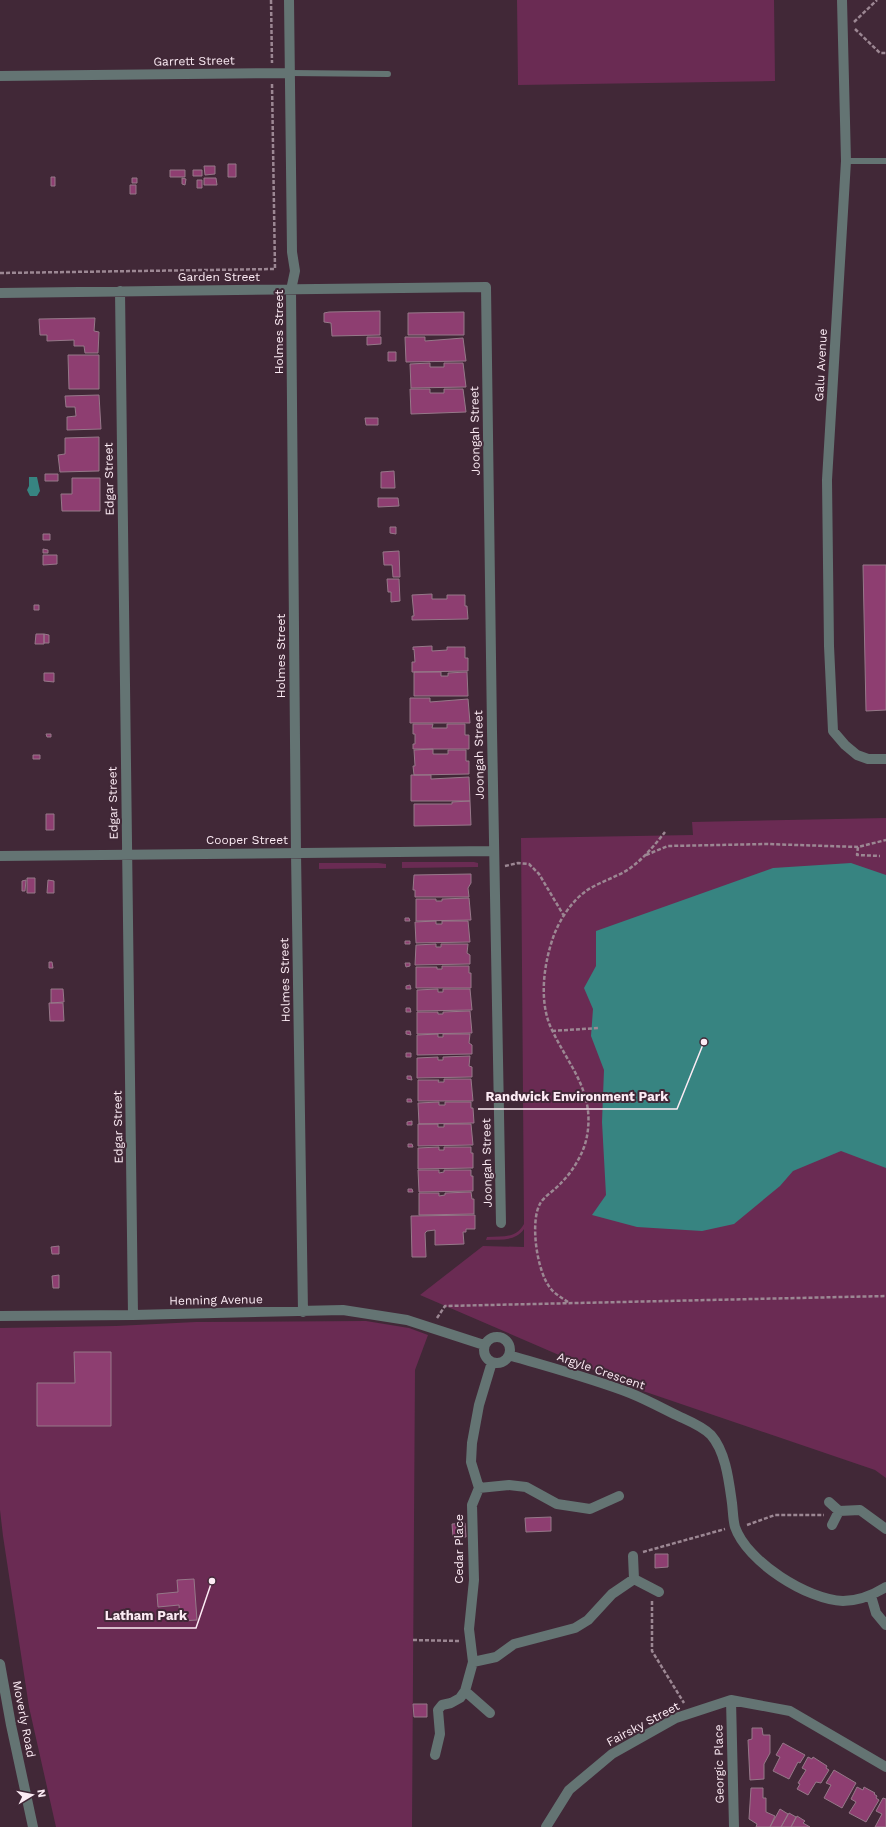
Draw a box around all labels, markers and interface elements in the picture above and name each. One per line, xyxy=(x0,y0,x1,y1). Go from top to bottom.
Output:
street label: Garrett Street xyxy=(153,53,235,69)
street label: Garden Street xyxy=(178,270,260,284)
street label: Holmes Street xyxy=(272,290,286,374)
street label: Galu Avenue xyxy=(812,328,830,402)
street label: Joongah Street xyxy=(467,386,483,476)
street label: Edgar Street xyxy=(101,442,117,516)
street label: Holmes Street xyxy=(274,614,288,698)
street label: Joongah Street xyxy=(471,710,487,800)
street label: Edgar Street xyxy=(105,766,121,840)
street label: Cooper Street xyxy=(206,833,288,847)
street label: Holmes Street xyxy=(277,938,293,1022)
callout: Randwick Environment Park xyxy=(478,1084,677,1109)
text: Randwick Environment Park xyxy=(486,1089,669,1104)
street label: Edgar Street xyxy=(110,1090,126,1164)
street label: Joongah Street xyxy=(479,1118,495,1208)
street label: Henning Avenue xyxy=(169,1292,263,1308)
street label: Argyle Crescent xyxy=(555,1349,647,1393)
street label: Cedar Place xyxy=(452,1514,466,1584)
callout: Latham Park xyxy=(97,1603,196,1628)
text: Latham Park xyxy=(105,1608,188,1623)
street label: Moverly Road xyxy=(10,1679,38,1759)
street label: Fairsky Street xyxy=(604,1699,682,1749)
street label: Georgic Place xyxy=(711,1724,727,1804)
north arrow xyxy=(12,1775,52,1815)
text: N xyxy=(34,1788,48,1798)

